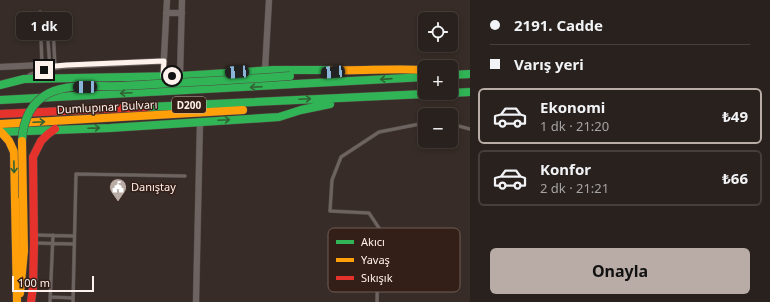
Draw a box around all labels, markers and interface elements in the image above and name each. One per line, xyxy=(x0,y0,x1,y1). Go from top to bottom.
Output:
callout: 1 dk xyxy=(16,12,72,40)
map controls xyxy=(418,12,458,148)
button: locate xyxy=(418,12,458,52)
text: 2191. Cadde xyxy=(514,15,603,35)
text: 1 dk xyxy=(30,17,58,35)
text: Varış yeri xyxy=(514,54,584,74)
button: + xyxy=(418,60,458,100)
route end xyxy=(35,61,53,79)
car xyxy=(225,65,249,79)
car xyxy=(321,65,345,79)
route start xyxy=(163,67,181,85)
one-way arrow xyxy=(380,76,393,83)
car xyxy=(73,81,97,93)
one-way arrow xyxy=(250,83,263,90)
one-way arrow xyxy=(120,90,133,97)
street label: Dumlupınar Bulvarı xyxy=(56,96,158,117)
one-way arrow xyxy=(298,96,311,103)
road number: D200 xyxy=(172,97,206,113)
text: Ekonomi xyxy=(540,97,605,117)
icon: car xyxy=(492,98,528,134)
text: ₺49 xyxy=(722,106,748,126)
button: − xyxy=(418,108,458,148)
one-way arrow xyxy=(217,116,230,124)
text: 1 dk · 21:20 xyxy=(540,117,609,135)
one-way arrow xyxy=(32,118,45,125)
one-way arrow xyxy=(87,124,100,132)
text: Konfor xyxy=(540,159,591,179)
one-way arrow xyxy=(10,160,18,173)
icon: car xyxy=(492,160,528,196)
text: ₺66 xyxy=(722,168,748,188)
public building icon: Danıştay xyxy=(108,177,128,202)
place label: Danıştay xyxy=(131,179,176,194)
text: 2 dk · 21:21 xyxy=(540,179,609,197)
legend xyxy=(328,228,460,292)
text: Akıcı xyxy=(361,234,385,249)
button: Onayla xyxy=(490,248,750,294)
text: Yavaş xyxy=(361,252,390,267)
text: Sıkışık xyxy=(361,270,393,285)
scale bar xyxy=(12,274,94,293)
text: 100 m xyxy=(18,275,50,290)

